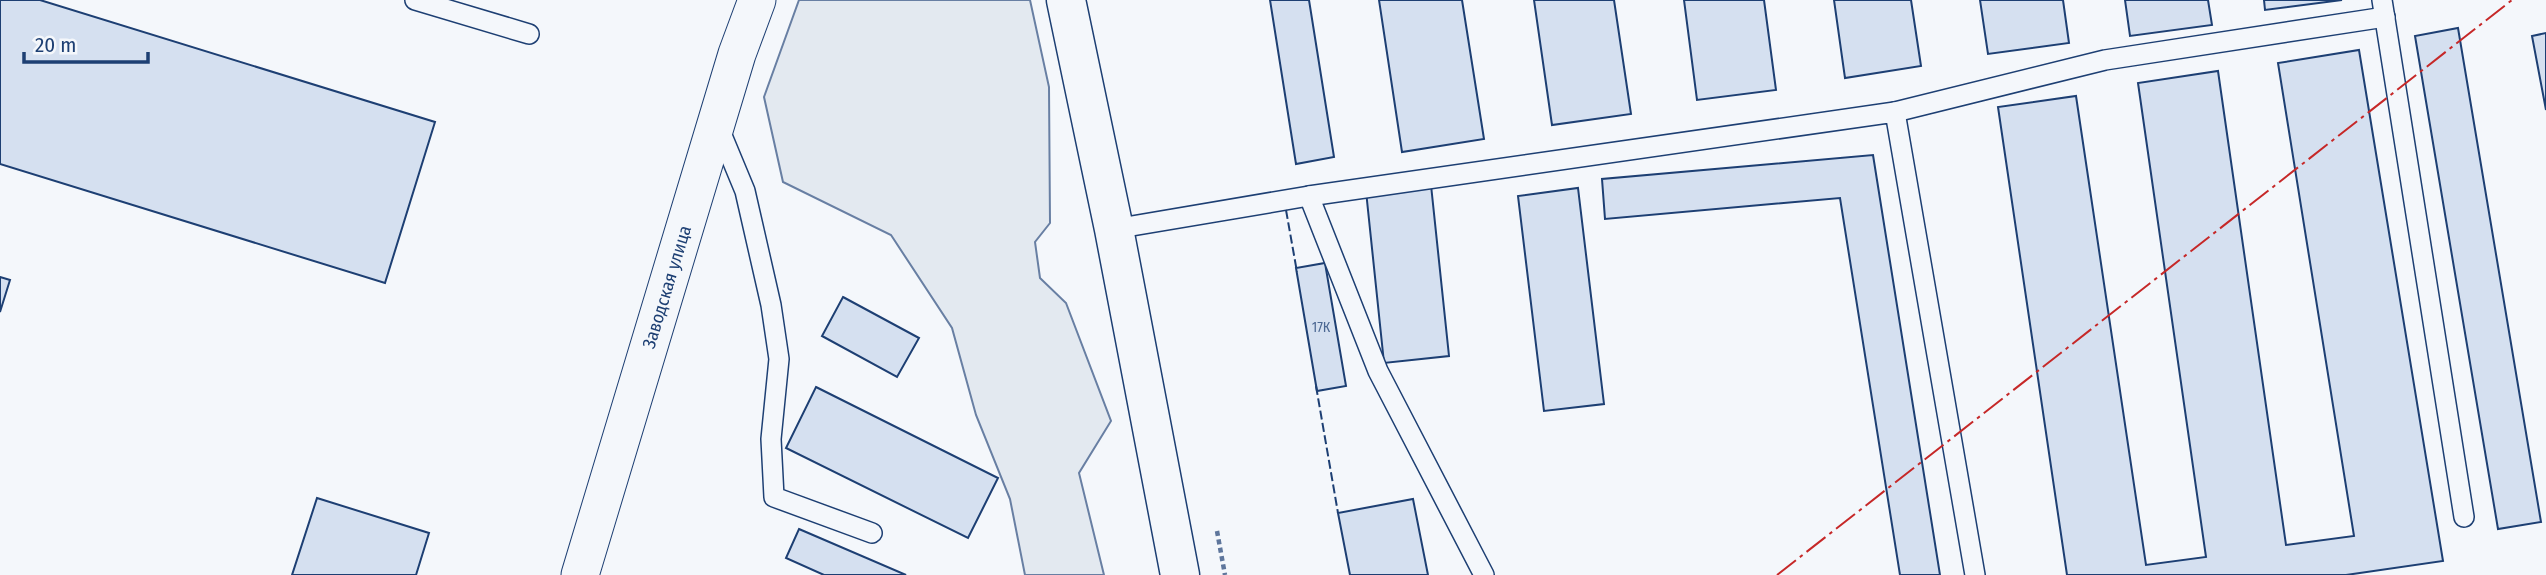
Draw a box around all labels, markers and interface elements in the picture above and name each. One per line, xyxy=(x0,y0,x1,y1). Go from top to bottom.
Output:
scale bar xyxy=(24,21,149,65)
text: 20 m xyxy=(35,32,76,58)
street label: Заводская улица xyxy=(638,223,696,351)
house number: 17К xyxy=(1312,319,1331,336)

